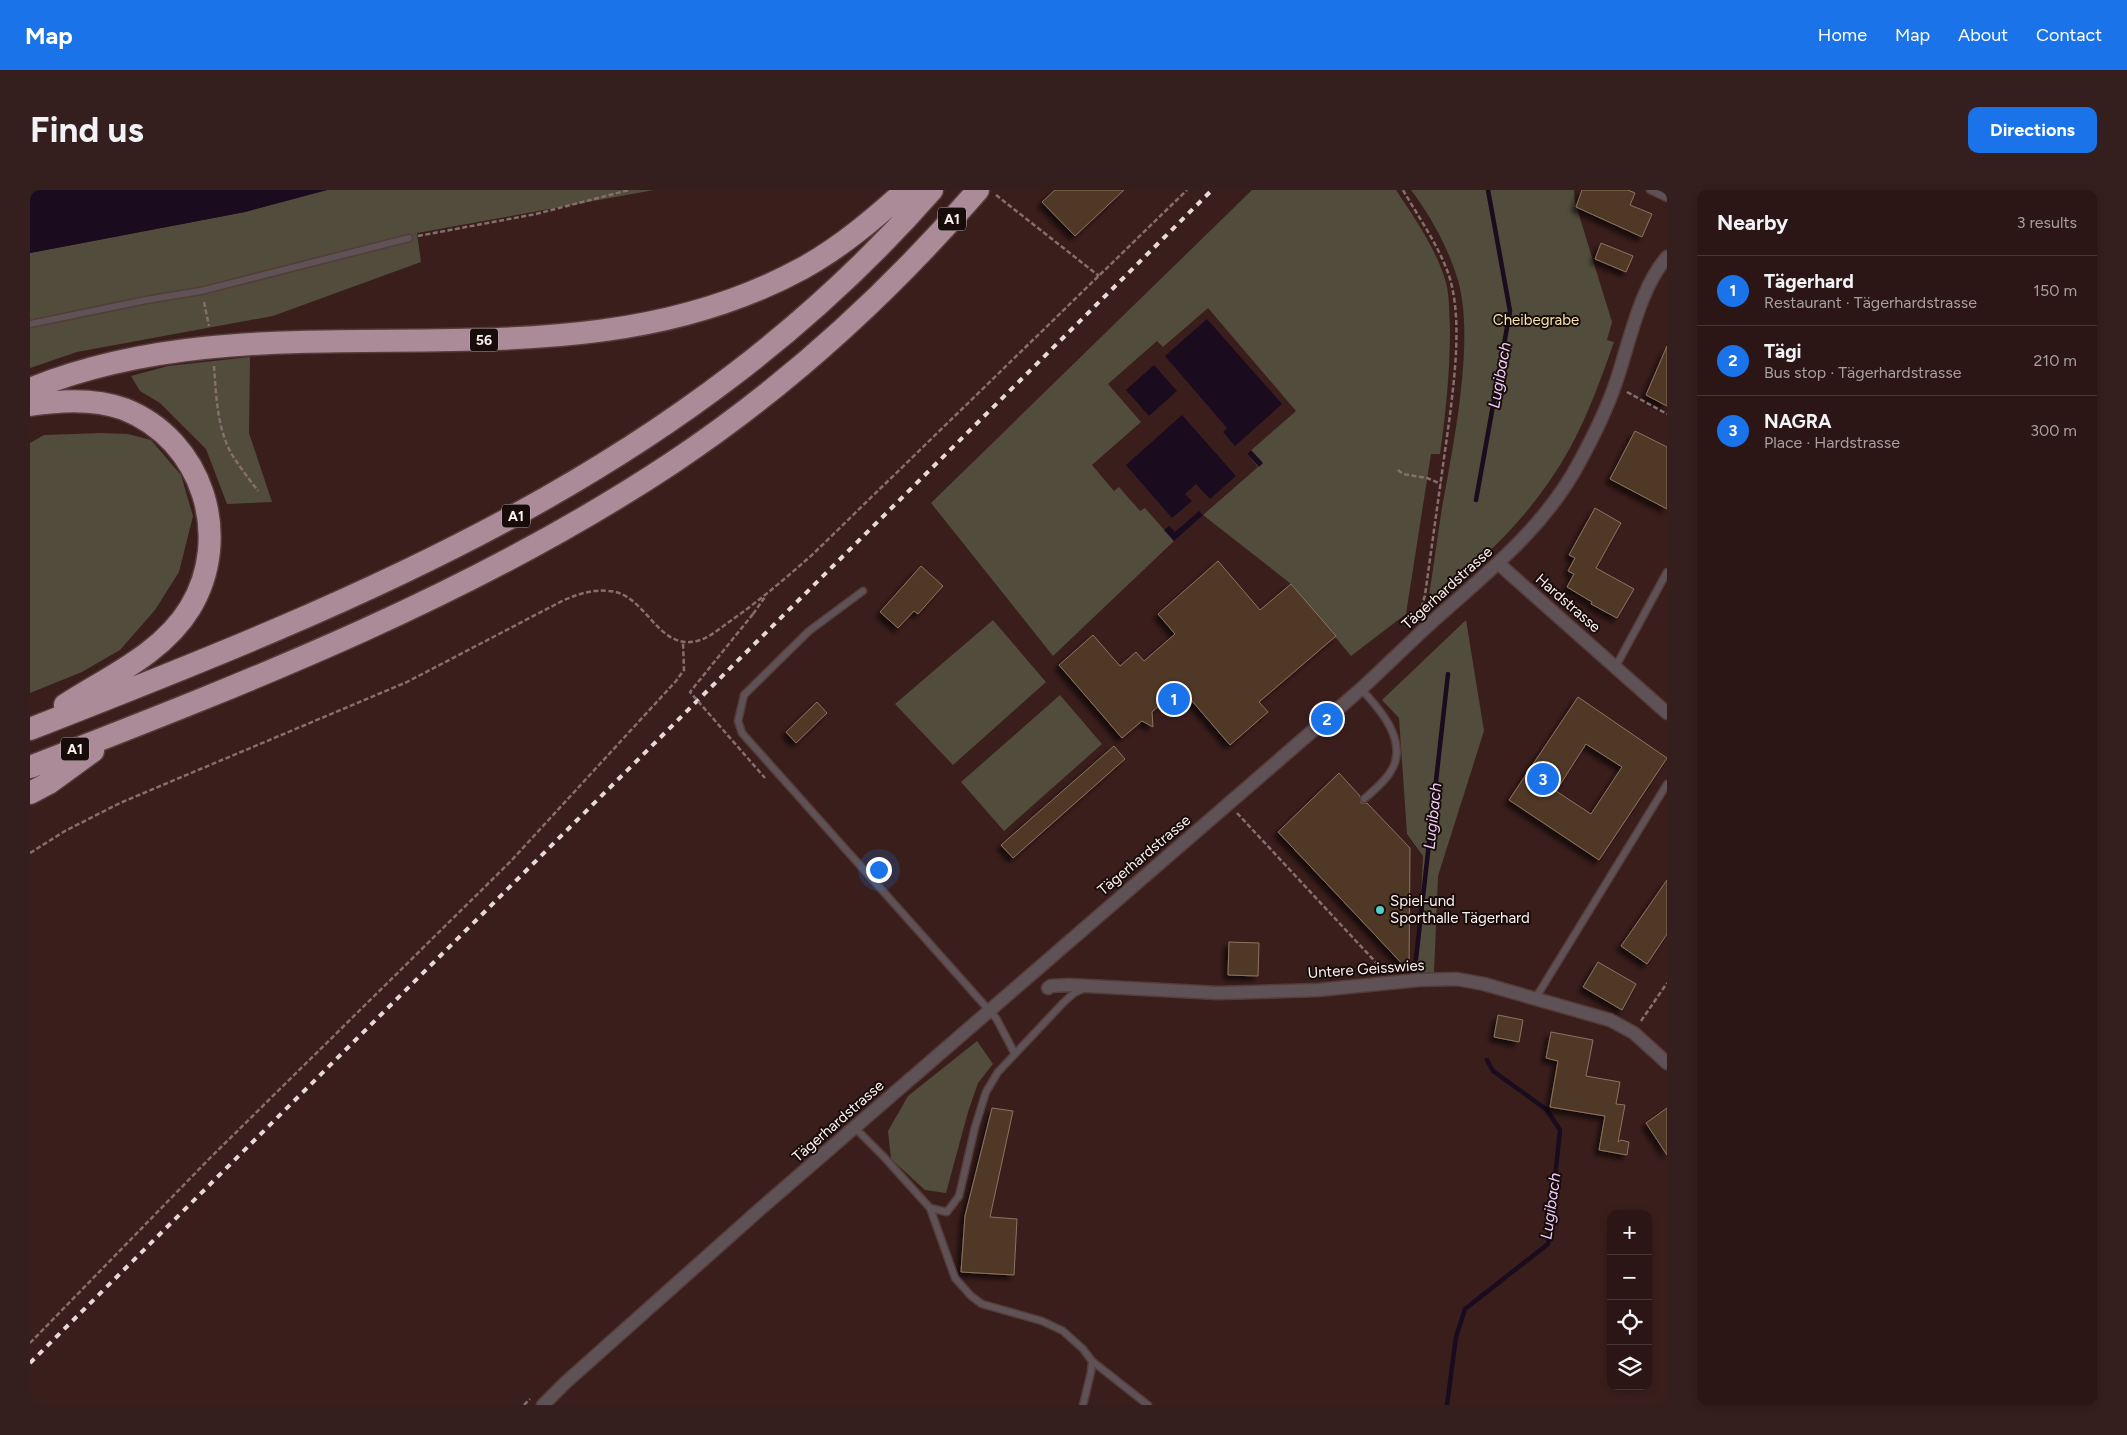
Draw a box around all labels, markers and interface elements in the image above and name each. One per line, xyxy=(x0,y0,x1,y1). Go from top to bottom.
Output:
text: Map xyxy=(25,21,73,50)
text: Home xyxy=(1818,24,1867,46)
text: Map xyxy=(1895,24,1930,46)
text: About xyxy=(1958,24,2008,46)
text: Contact xyxy=(2036,24,2102,46)
button: Directions xyxy=(1968,107,2097,153)
text: Find us xyxy=(30,109,144,151)
road number: A1 xyxy=(938,208,966,230)
text: Nearby xyxy=(1717,210,1788,235)
text: 3 results xyxy=(2017,213,2077,232)
text: Tägerhard xyxy=(1764,270,1854,293)
text: 1 xyxy=(1730,281,1736,300)
text: 150 m xyxy=(2033,281,2077,300)
text: Restaurant · Tägerhardstrasse xyxy=(1764,293,1977,312)
park label: Cheibegrabe xyxy=(1493,311,1579,329)
road number: 56 xyxy=(470,328,498,352)
water label: Lugibach xyxy=(1484,340,1515,410)
text: Tägi xyxy=(1764,340,1802,363)
text: 2 xyxy=(1728,351,1738,370)
text: 210 m xyxy=(2034,351,2077,370)
text: Bus stop · Tägerhardstrasse xyxy=(1764,363,1961,382)
text: NAGRA xyxy=(1764,410,1832,433)
text: 3 xyxy=(1729,421,1737,440)
text: 300 m xyxy=(2030,421,2077,440)
text: Place · Hardstrasse xyxy=(1764,433,1900,452)
road number: A1 xyxy=(502,504,530,528)
street label: Tägerhardstrasse xyxy=(1398,543,1496,633)
street label: Hardstrasse xyxy=(1532,570,1604,636)
pin: 1 xyxy=(1158,680,1190,718)
pin: 2 xyxy=(1311,700,1343,738)
road number: A1 xyxy=(61,738,89,760)
pin: 3 xyxy=(1527,760,1559,798)
water label: Lugibach xyxy=(1420,782,1445,850)
street label: Tägerhardstrasse xyxy=(1094,811,1194,899)
your location xyxy=(866,857,892,883)
place label: Spiel-und Sporthalle Tägerhard xyxy=(1390,892,1530,927)
marker: Spiel-und Sporthalle Tägerhard xyxy=(1374,904,1386,916)
street label: Untere Geisswies xyxy=(1307,956,1425,982)
street label: Tägerhardstrasse xyxy=(789,1076,887,1166)
water label: Lugibach xyxy=(1536,1172,1565,1240)
map controls xyxy=(1607,1210,1652,1390)
button: + xyxy=(1607,1210,1652,1255)
button: − xyxy=(1607,1255,1652,1300)
button: locate xyxy=(1607,1300,1652,1345)
button: layers xyxy=(1607,1345,1652,1390)

